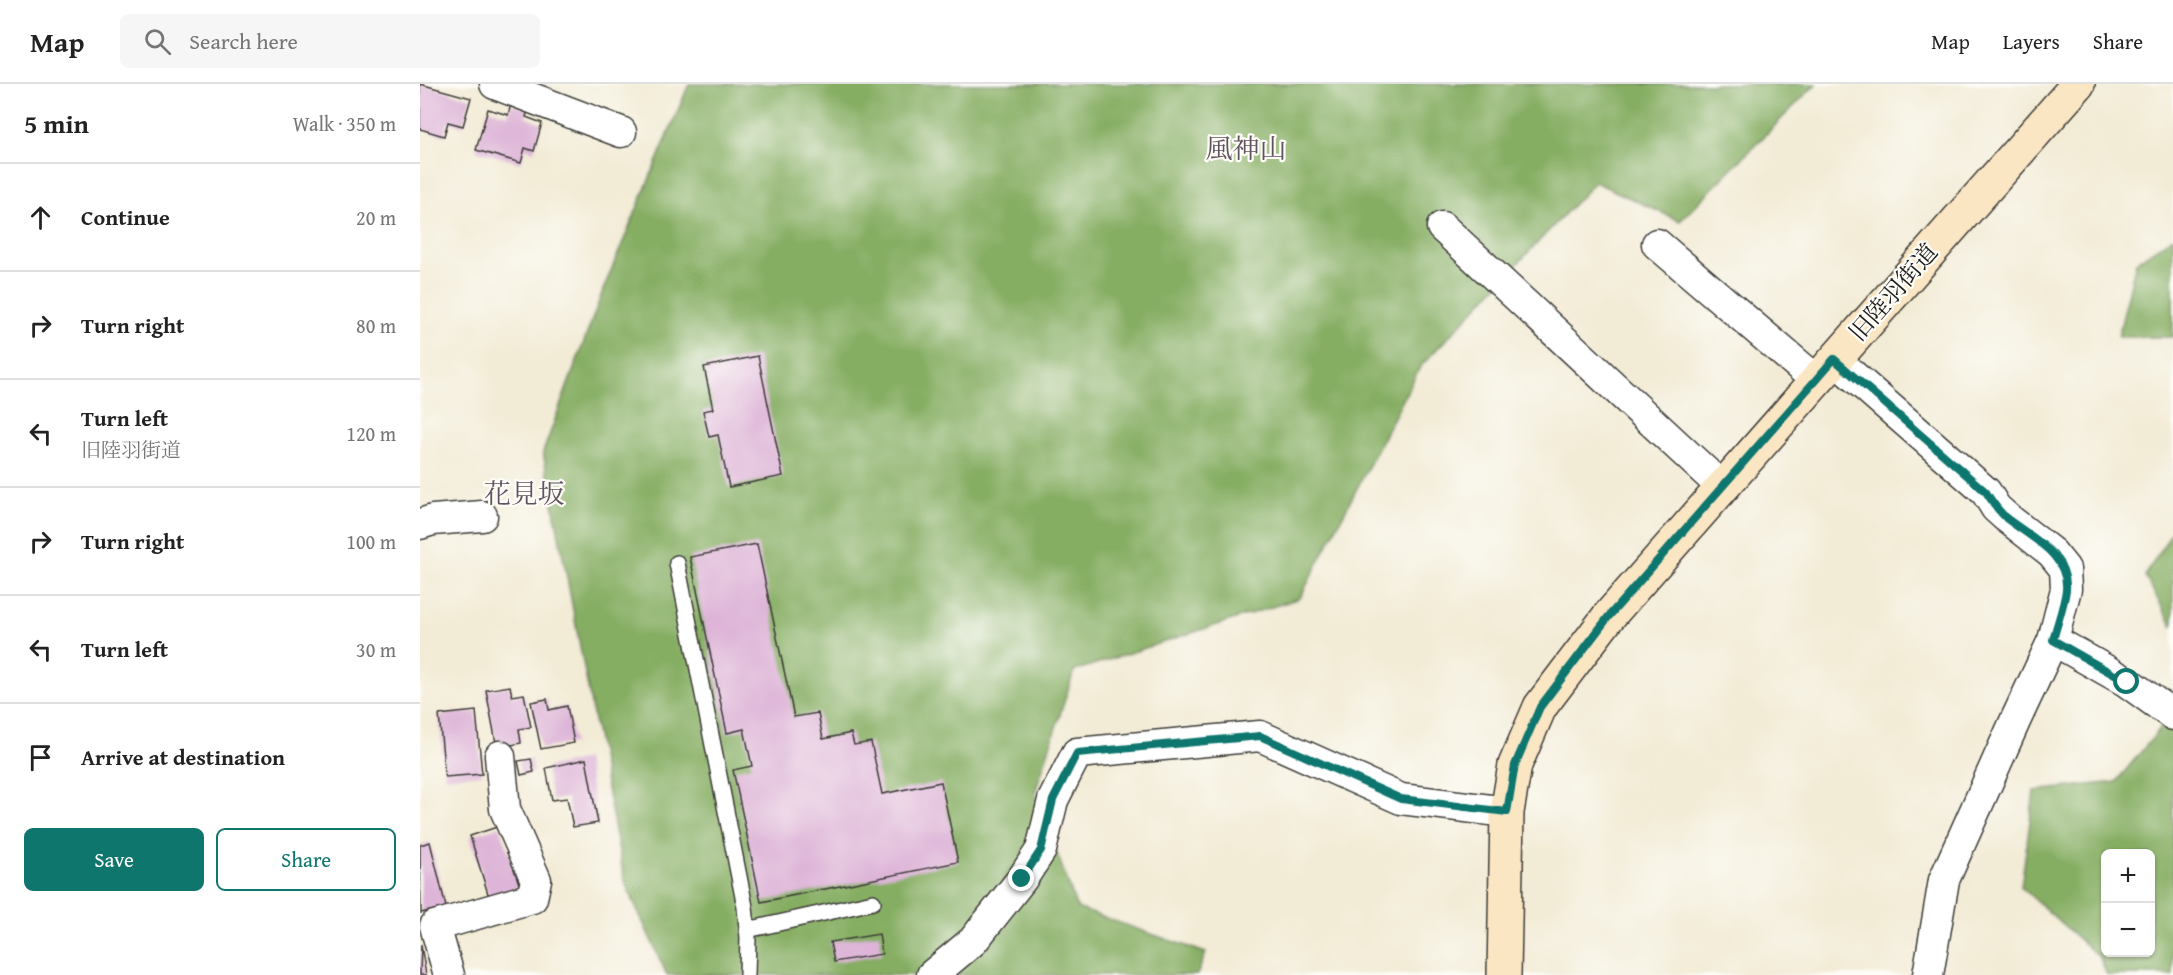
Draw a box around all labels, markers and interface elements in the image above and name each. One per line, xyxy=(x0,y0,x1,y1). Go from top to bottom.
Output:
search box xyxy=(120,14,540,68)
text: Map xyxy=(30,21,84,62)
icon: search xyxy=(141,25,174,58)
text: Search here xyxy=(189,25,298,57)
text: Map xyxy=(1931,26,1970,57)
text: Layers xyxy=(2003,26,2060,57)
text: Share xyxy=(2093,26,2143,57)
text: 5 min xyxy=(24,104,89,143)
text: Walk · 350 m xyxy=(293,109,396,138)
district label: 風神山 xyxy=(1206,128,1287,168)
icon: ahead xyxy=(24,201,57,234)
text: Continue xyxy=(81,201,170,233)
text: 20 m xyxy=(356,203,396,232)
street label: 旧陸羽街道 xyxy=(1840,235,1946,349)
icon: right xyxy=(24,309,57,342)
text: Turn right xyxy=(81,309,184,341)
text: 80 m xyxy=(356,311,396,340)
text: Turn left xyxy=(81,402,168,434)
icon: left xyxy=(24,417,57,450)
text: 120 m xyxy=(346,419,396,448)
text: 旧陸羽街道 xyxy=(81,435,181,464)
district label: 花見坂 xyxy=(484,473,565,513)
icon: right xyxy=(24,525,57,558)
text: Turn right xyxy=(81,525,184,557)
text: 100 m xyxy=(346,527,396,556)
icon: left xyxy=(24,633,57,666)
text: Turn left xyxy=(81,633,168,665)
text: 30 m xyxy=(356,635,396,664)
route start xyxy=(2113,668,2139,694)
icon: arrive xyxy=(24,741,57,774)
text: Arrive at destination xyxy=(81,741,285,773)
button: Save xyxy=(24,828,204,891)
button: Share xyxy=(216,828,396,891)
map controls xyxy=(2101,849,2155,957)
button: + xyxy=(2101,849,2155,903)
route end xyxy=(1008,865,1034,891)
button: − xyxy=(2101,903,2155,957)

